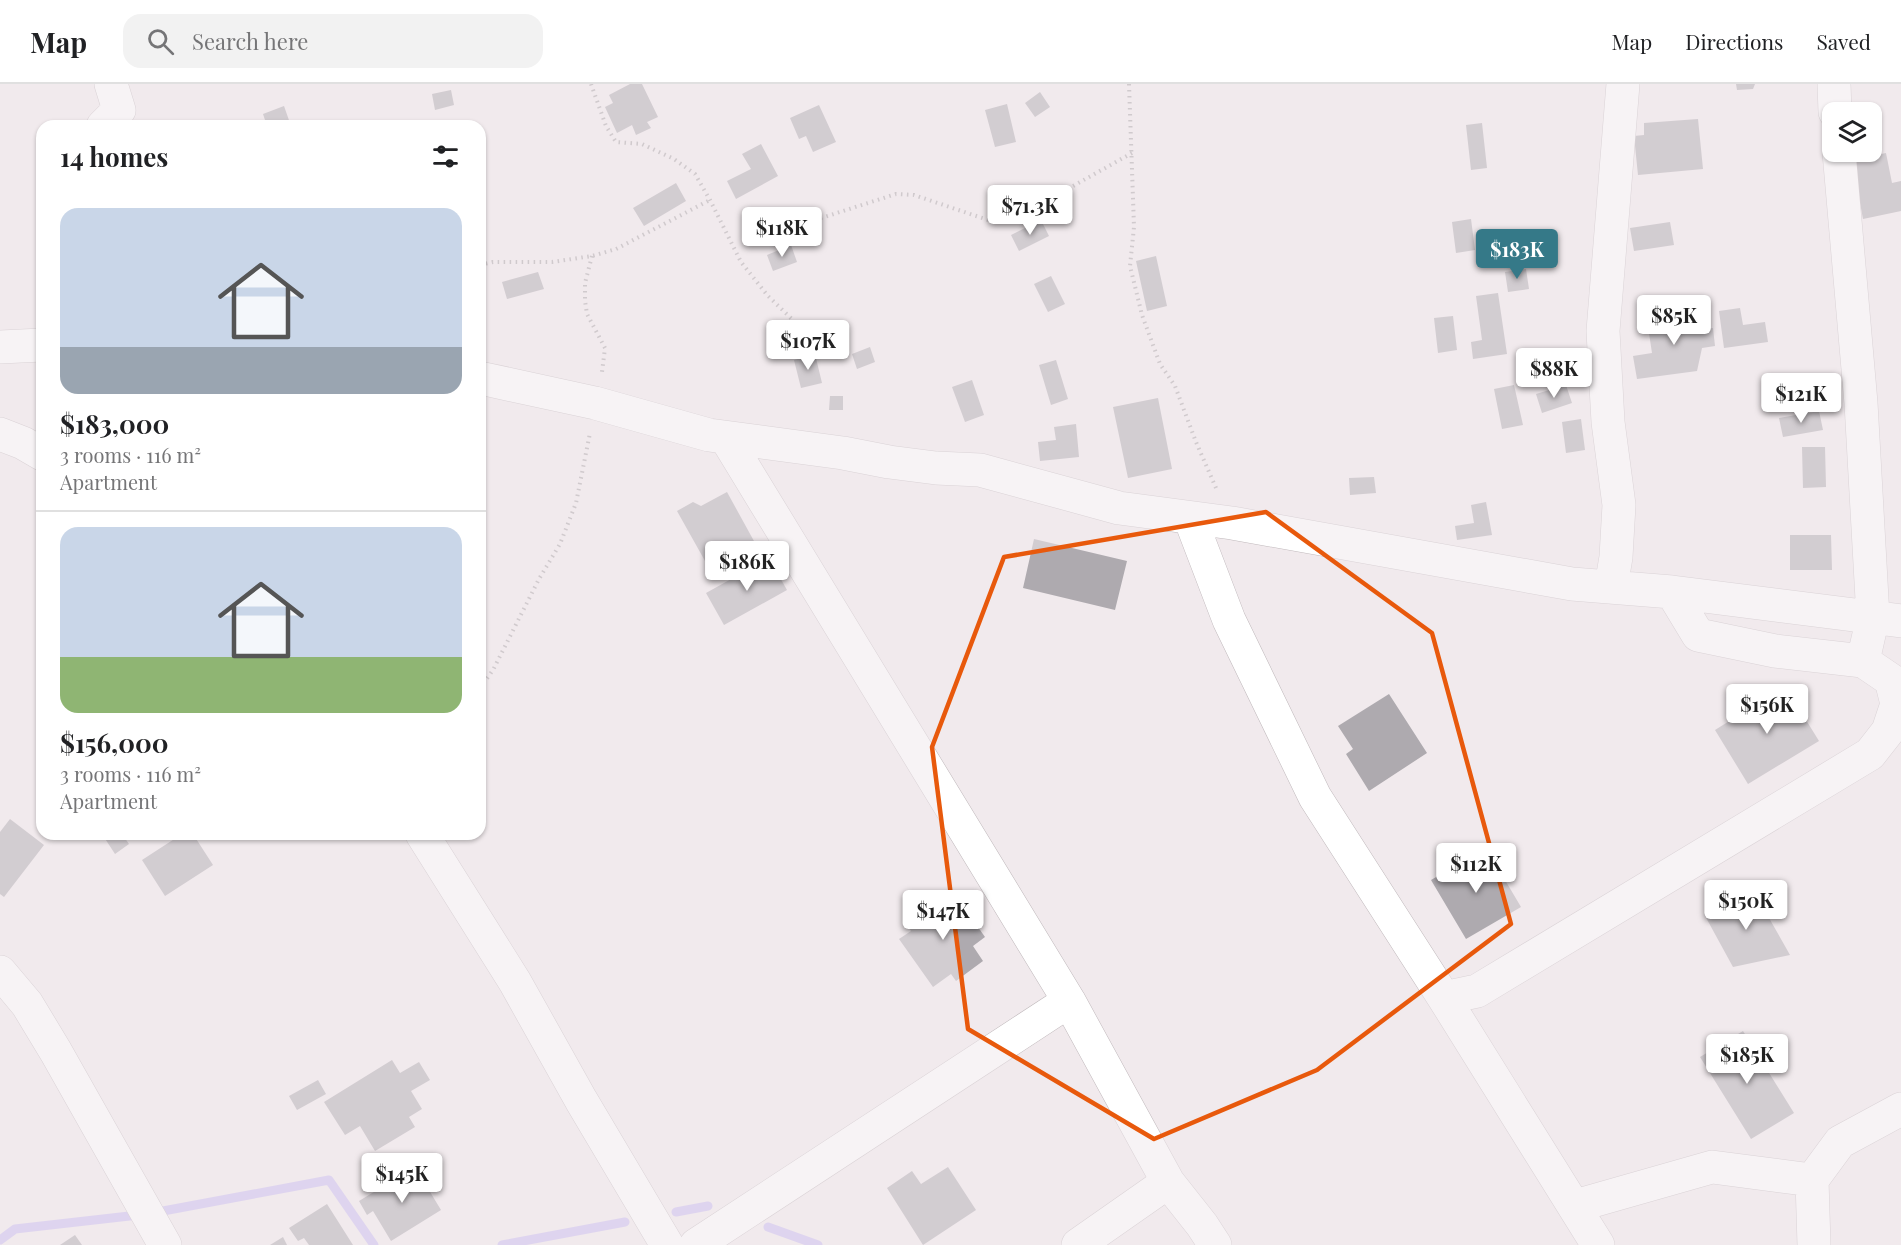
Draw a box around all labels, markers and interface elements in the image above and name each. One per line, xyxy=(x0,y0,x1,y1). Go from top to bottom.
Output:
search box xyxy=(123,14,543,68)
text: Map xyxy=(30,23,87,60)
icon: search xyxy=(144,25,177,58)
text: Search here xyxy=(192,26,308,56)
text: Map xyxy=(1611,27,1652,55)
text: Directions xyxy=(1685,27,1783,55)
text: Saved xyxy=(1816,27,1871,55)
map controls xyxy=(1822,102,1882,162)
button: layers xyxy=(1822,102,1882,162)
text: 14 homes xyxy=(60,139,168,174)
icon: filters xyxy=(429,140,462,173)
pin: $71.3K xyxy=(981,185,1079,236)
text: $71.3K xyxy=(1001,191,1059,218)
pin: $118K xyxy=(740,207,824,258)
text: $118K xyxy=(756,213,808,240)
pin: $183K xyxy=(1475,229,1559,280)
text: $183K xyxy=(1490,235,1544,262)
icon: home xyxy=(207,247,315,355)
pin: $85K xyxy=(1638,295,1710,346)
text: $85K xyxy=(1651,301,1697,328)
pin: $107K xyxy=(766,320,850,371)
text: $107K xyxy=(780,326,836,353)
pin: $88K xyxy=(1518,348,1590,399)
text: $88K xyxy=(1530,354,1578,381)
pin: $121K xyxy=(1759,373,1843,424)
text: $121K xyxy=(1775,379,1827,406)
text: $183,000 xyxy=(60,406,169,441)
text: 3 rooms · 116 m² xyxy=(60,441,201,468)
text: Apartment xyxy=(60,468,157,495)
pin: $186K xyxy=(705,541,789,592)
text: $186K xyxy=(719,547,775,574)
icon: home xyxy=(207,566,315,674)
pin: $156K xyxy=(1725,684,1809,735)
text: $156K xyxy=(1740,690,1794,717)
text: $156,000 xyxy=(60,725,168,760)
text: 3 rooms · 116 m² xyxy=(60,760,201,787)
text: Apartment xyxy=(60,787,157,814)
pin: $112K xyxy=(1434,843,1518,894)
text: $112K xyxy=(1450,849,1502,876)
pin: $150K xyxy=(1704,880,1788,931)
text: $150K xyxy=(1718,886,1774,913)
pin: $147K xyxy=(901,890,985,941)
text: $147K xyxy=(917,896,969,923)
pin: $185K xyxy=(1705,1034,1789,1085)
text: $185K xyxy=(1720,1040,1774,1067)
pin: $145K xyxy=(360,1153,444,1204)
text: $145K xyxy=(375,1159,429,1186)

